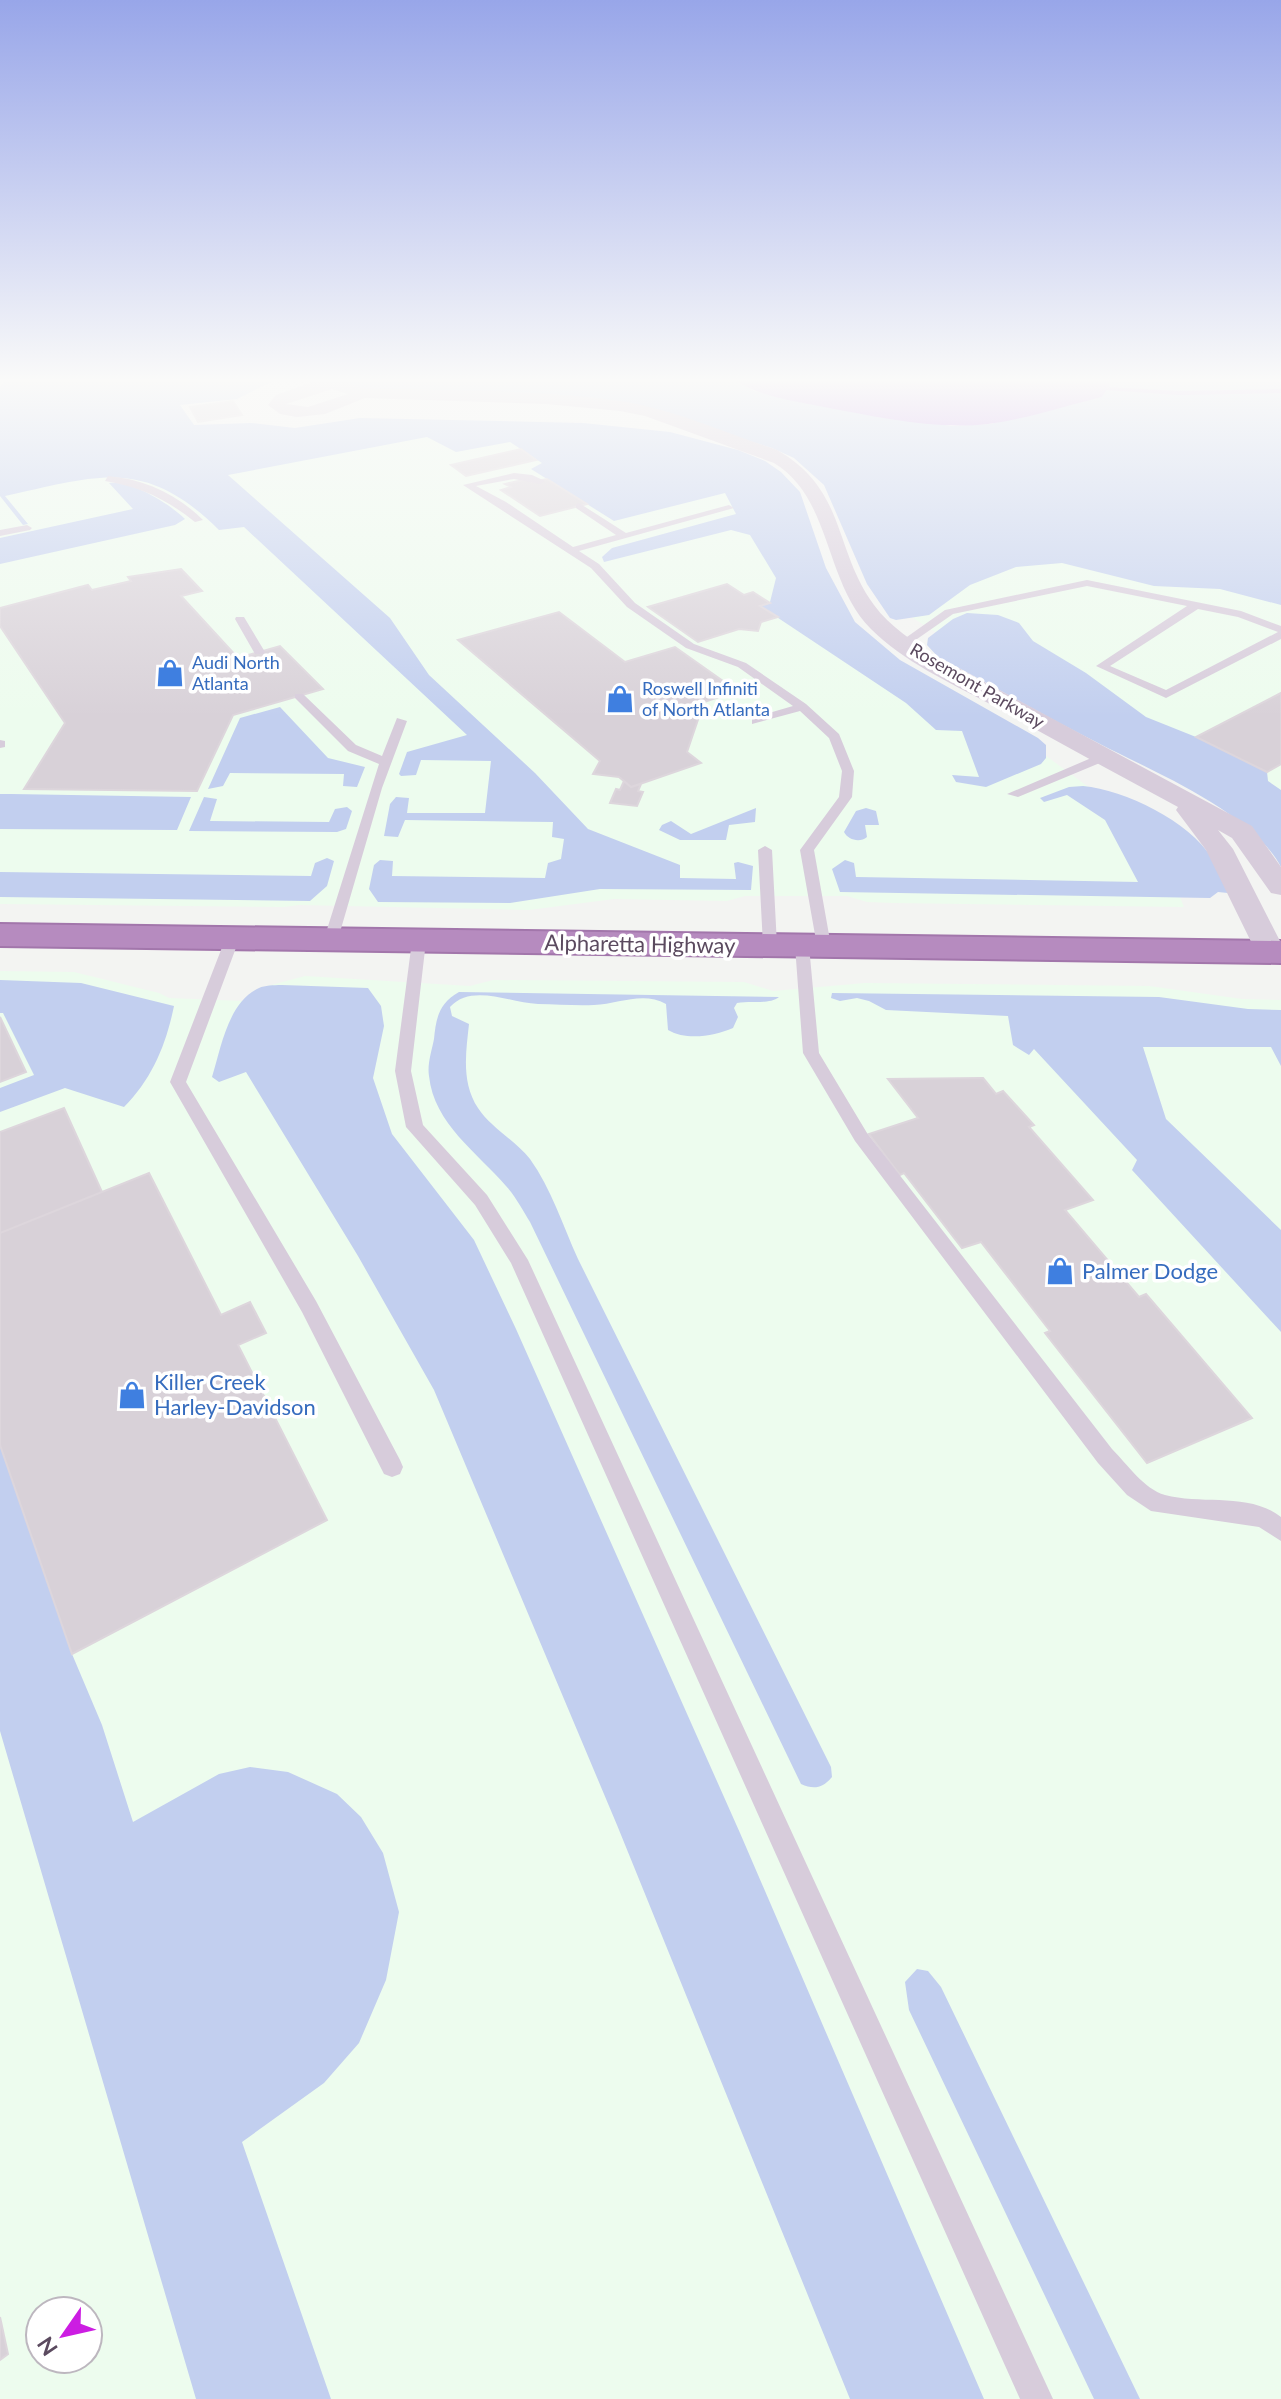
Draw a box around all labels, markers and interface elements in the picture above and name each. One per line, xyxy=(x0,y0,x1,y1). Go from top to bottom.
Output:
street label: Rosemont Parkway xyxy=(906,638,1049,733)
place label: Audi North Atlanta xyxy=(192,651,280,694)
shop icon: Audi North Atlanta xyxy=(155,658,185,688)
place label: Roswell Infiniti of North Atlanta xyxy=(642,677,770,720)
shop icon: Roswell Infiniti of North Atlanta xyxy=(605,684,635,714)
street label: Alpharetta Highway xyxy=(544,928,736,959)
shop icon: Palmer Dodge xyxy=(1045,1256,1075,1286)
place label: Palmer Dodge xyxy=(1082,1257,1218,1284)
place label: Killer Creek Harley-Davidson xyxy=(154,1368,316,1420)
shop icon: Killer Creek Harley-Davidson xyxy=(117,1380,147,1410)
north arrow xyxy=(24,2295,104,2375)
text: N xyxy=(31,2332,63,2361)

